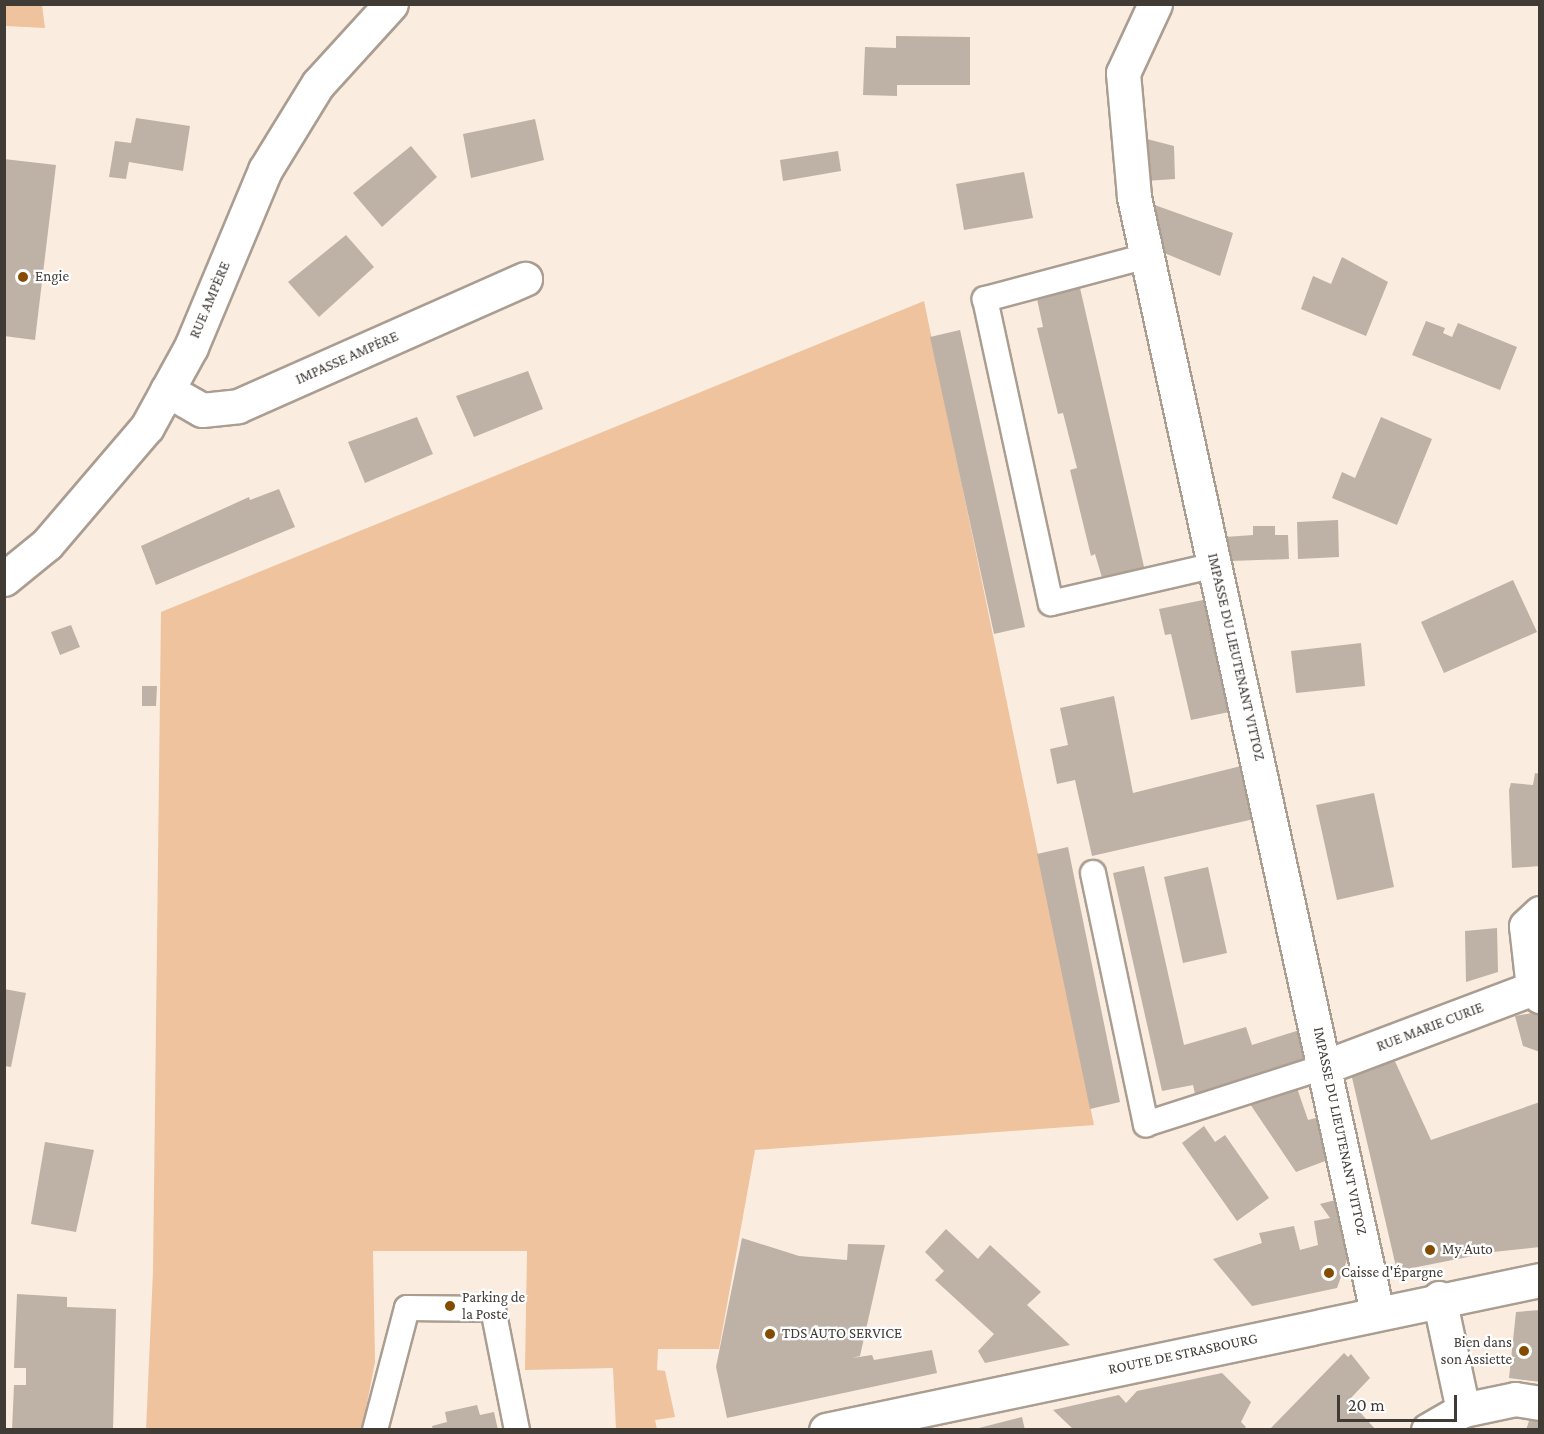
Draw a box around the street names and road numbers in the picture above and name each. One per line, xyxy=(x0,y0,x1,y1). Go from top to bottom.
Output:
street label: RUE AMPÈRE xyxy=(186,259,234,341)
street label: IMPASSE AMPÈRE xyxy=(293,327,401,389)
street label: IMPASSE DU LIEUTENANT VITTOZ xyxy=(1203,552,1269,762)
street label: RUE MARIE CURIE xyxy=(1374,998,1486,1056)
street label: IMPASSE DU LIEUTENANT VITTOZ xyxy=(1309,1025,1371,1237)
street label: ROUTE DE STRASBOURG xyxy=(1107,1329,1259,1379)

